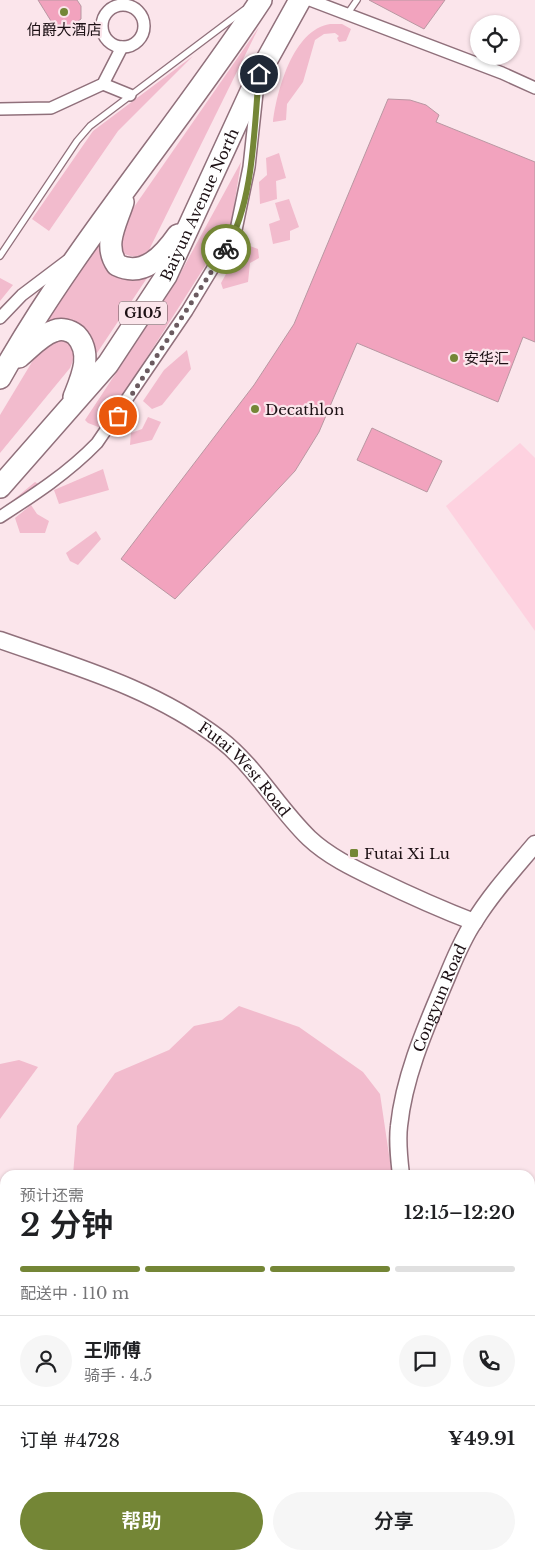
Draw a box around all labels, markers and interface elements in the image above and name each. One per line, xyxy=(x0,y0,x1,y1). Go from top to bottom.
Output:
marker: 伯爵大酒店 xyxy=(58,6,70,18)
map controls xyxy=(470,15,520,65)
button: locate xyxy=(470,15,520,65)
place label: 伯爵大酒店 xyxy=(26,20,102,39)
pin xyxy=(238,53,280,95)
icon: home xyxy=(245,60,273,88)
street label: Baiyun Avenue North xyxy=(156,125,242,284)
courier xyxy=(201,224,251,274)
icon: bike xyxy=(212,235,240,263)
road number: G105 xyxy=(119,302,167,324)
place label: 安华汇 xyxy=(464,349,509,368)
marker: 安华汇 xyxy=(448,352,460,364)
pin xyxy=(97,395,139,437)
place label: Decathlon xyxy=(265,400,344,419)
icon: bag xyxy=(104,402,132,430)
marker: Decathlon xyxy=(249,403,261,415)
street label: Futai West Road xyxy=(195,717,295,820)
place label: Futai Xi Lu xyxy=(364,844,450,863)
marker: Futai Xi Lu xyxy=(348,847,360,859)
street label: Congyun Road xyxy=(408,940,470,1054)
text: 预计还需 xyxy=(20,1185,84,1205)
text: 12:15–12:20 xyxy=(404,1201,515,1224)
text: 2 分钟 xyxy=(20,1205,113,1245)
text: 配送中 · 110 m xyxy=(20,1283,129,1303)
button: person xyxy=(20,1335,72,1387)
button: chat xyxy=(399,1335,451,1387)
button: phone xyxy=(463,1335,515,1387)
text: 王师傅 xyxy=(84,1339,141,1362)
text: 骑手 · 4.5 xyxy=(84,1365,152,1385)
text: ¥49.91 xyxy=(448,1427,515,1450)
text: 订单 #4728 xyxy=(20,1429,120,1452)
button: 帮助 xyxy=(20,1492,263,1550)
button: 分享 xyxy=(273,1492,515,1550)

